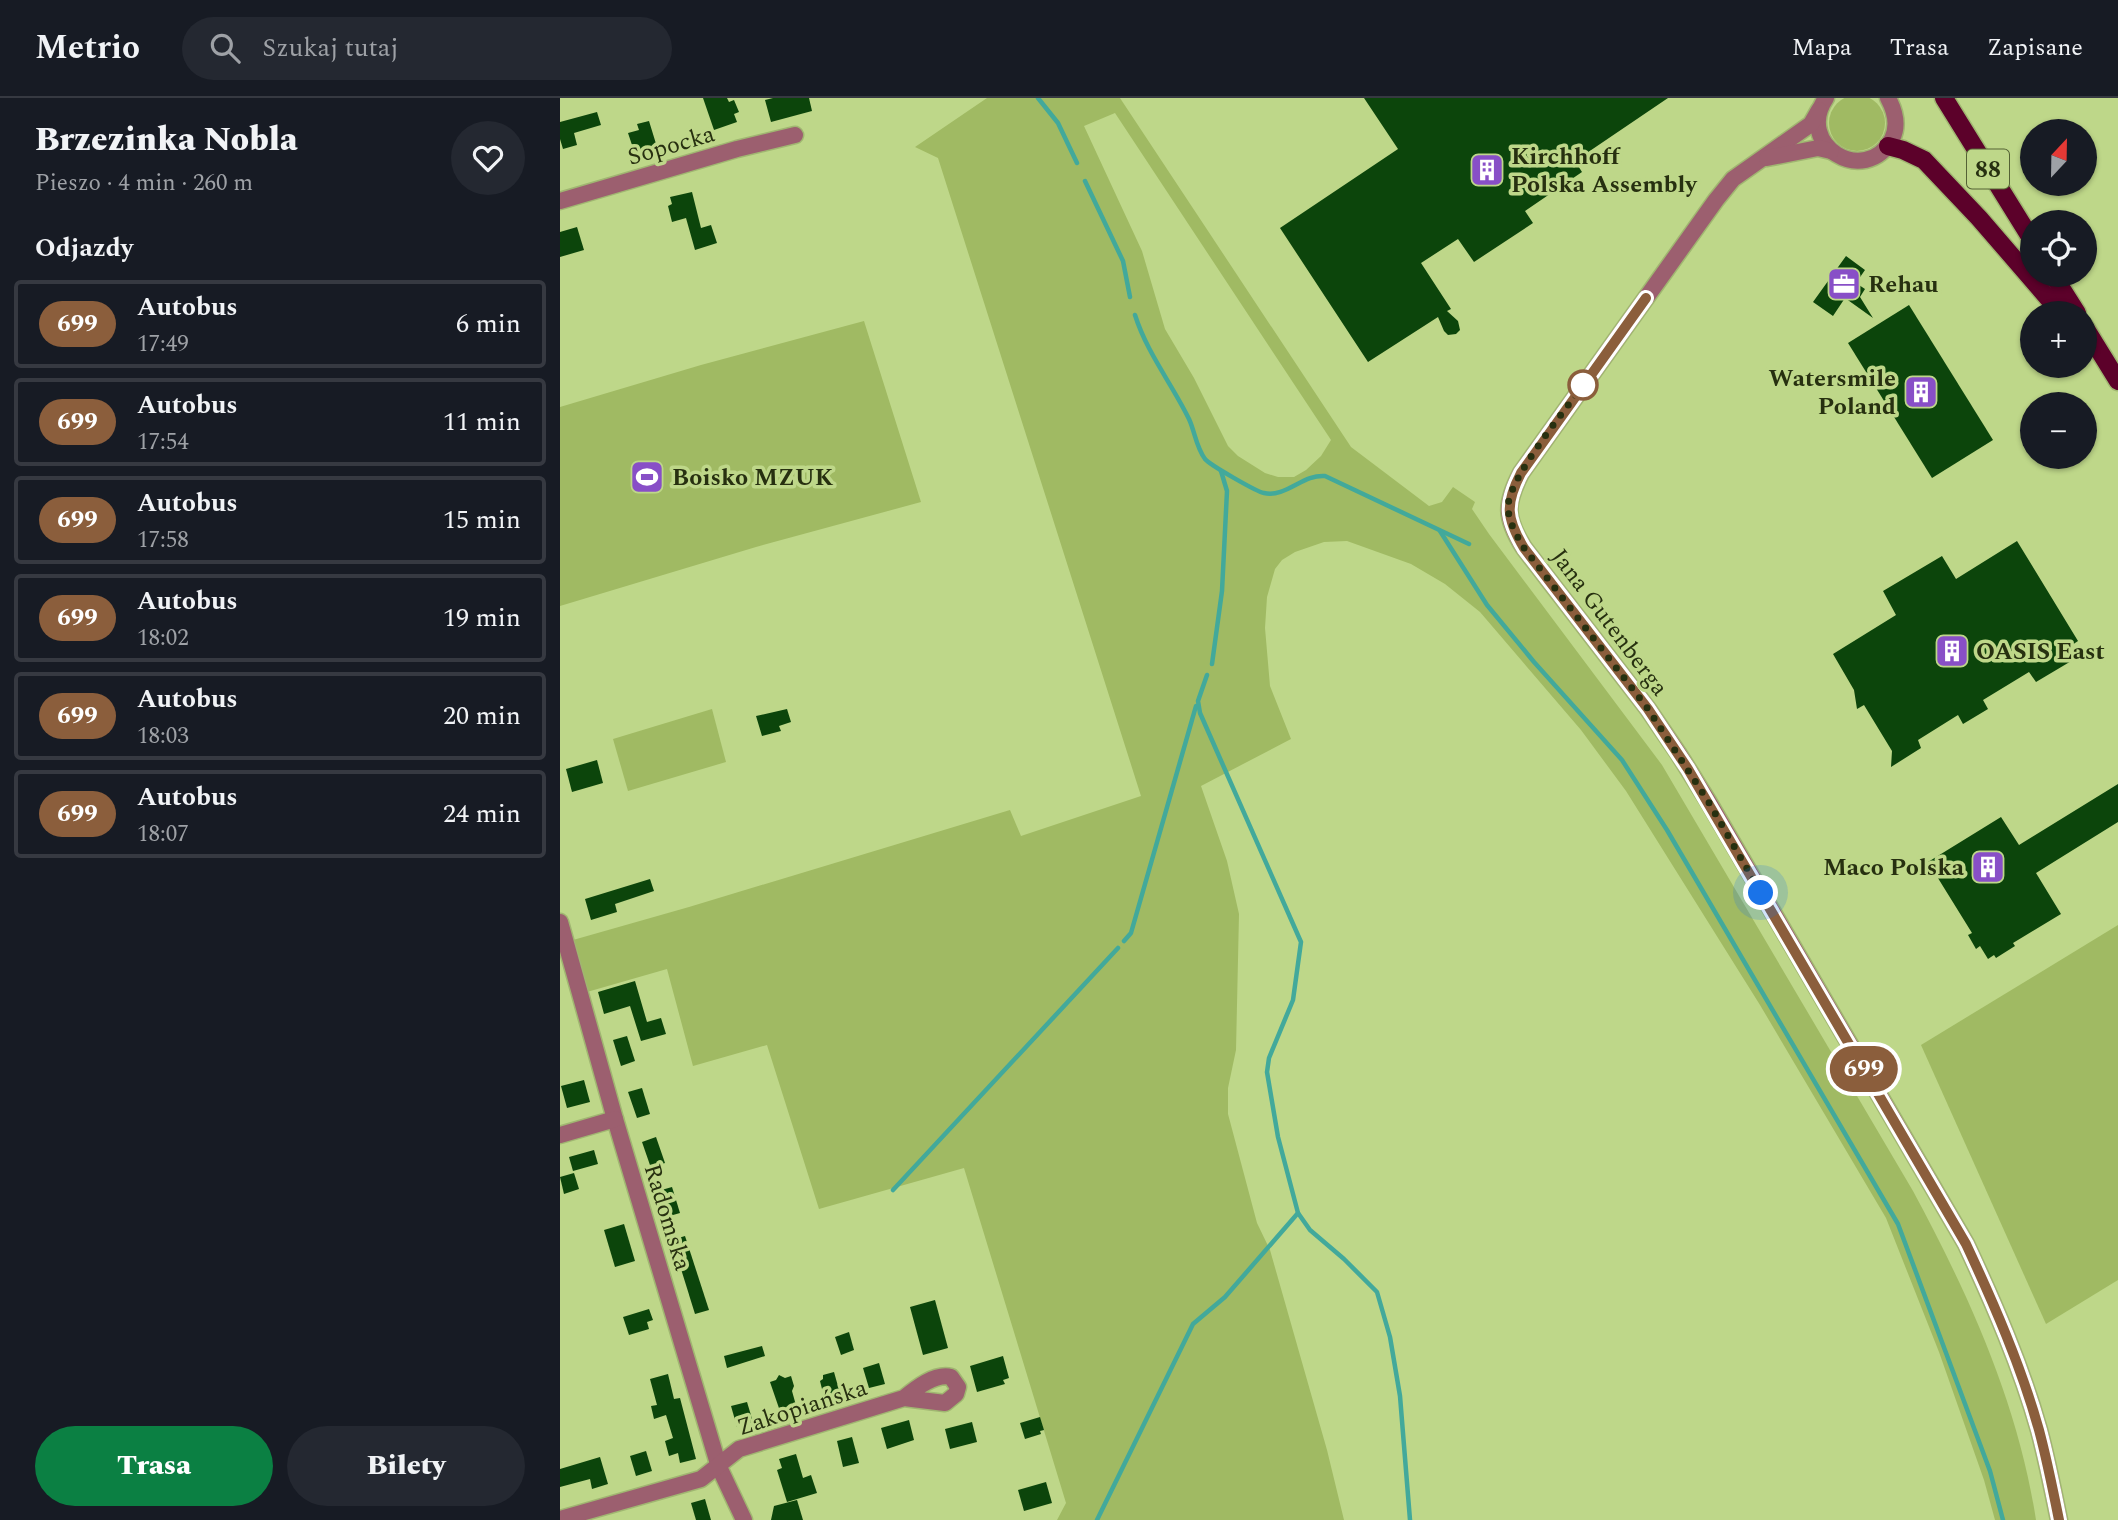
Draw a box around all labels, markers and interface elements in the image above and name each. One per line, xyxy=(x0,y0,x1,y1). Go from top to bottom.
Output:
search box xyxy=(182,17,672,80)
text: Metrio xyxy=(35,23,140,73)
text: Szukaj tutaj xyxy=(262,28,399,68)
icon: search xyxy=(206,29,244,67)
text: Mapa xyxy=(1792,30,1852,66)
text: Trasa xyxy=(1890,30,1949,66)
text: Zapisane xyxy=(1987,30,2083,66)
text: Brzezinka Nobla xyxy=(35,115,298,165)
street label: Sopocka xyxy=(623,116,719,176)
north arrow xyxy=(2020,119,2096,196)
map controls xyxy=(2020,119,2097,469)
button: heart xyxy=(451,121,525,195)
place label: Kirchhoff Polska Assembly xyxy=(1511,139,1698,203)
road number: 88 xyxy=(1967,150,2009,188)
building icon: Kirchhoff Polska Assembly xyxy=(1468,151,1506,189)
text: Pieszo · 4 min · 260 m xyxy=(35,166,253,201)
button: locate xyxy=(2020,210,2097,287)
text: Odjazdy xyxy=(35,228,133,268)
office icon: Rehau xyxy=(1825,265,1863,303)
place label: Rehau xyxy=(1868,267,1939,303)
text: Autobus xyxy=(137,287,238,327)
button: + xyxy=(2020,301,2097,378)
text: 6 min xyxy=(456,304,521,344)
text: 699 xyxy=(57,306,98,342)
text: 17:49 xyxy=(137,327,189,362)
place label: Watersmile Poland xyxy=(1768,361,1896,425)
unlabelled marker xyxy=(1568,370,1598,400)
building icon: Watersmile Poland xyxy=(1902,373,1940,411)
text: Autobus xyxy=(137,385,238,425)
button: − xyxy=(2020,392,2097,469)
text: 11 min xyxy=(443,402,521,442)
text: 699 xyxy=(57,404,98,440)
text: 17:54 xyxy=(137,425,189,460)
sports icon: Boisko MZUK xyxy=(628,458,666,496)
place label: Boisko MZUK xyxy=(672,460,834,496)
text: Autobus xyxy=(137,483,238,523)
text: 15 min xyxy=(443,500,521,540)
text: 699 xyxy=(57,502,98,538)
text: 17:58 xyxy=(137,523,189,558)
street label: Jana Gutenberga xyxy=(1542,541,1677,704)
text: Autobus xyxy=(137,581,238,621)
text: 19 min xyxy=(443,598,521,638)
text: 699 xyxy=(57,600,98,636)
text: 18:02 xyxy=(137,621,189,656)
building icon: OASIS East xyxy=(1933,632,1971,670)
place label: OASIS East xyxy=(1976,634,2105,670)
text: Autobus xyxy=(137,679,238,719)
text: 20 min xyxy=(443,696,521,736)
text: 699 xyxy=(57,698,98,734)
text: 18:03 xyxy=(137,719,189,754)
text: Autobus xyxy=(137,777,238,817)
text: 24 min xyxy=(443,794,521,834)
text: 699 xyxy=(57,796,98,832)
text: 18:07 xyxy=(137,817,189,852)
building icon: Maco Polska xyxy=(1969,848,2007,886)
place label: Maco Polska xyxy=(1823,850,1965,886)
your location xyxy=(1743,875,1778,910)
line badge: 699 xyxy=(1824,1046,1904,1092)
text: 699 xyxy=(1844,1051,1884,1087)
street label: Radomska xyxy=(634,1159,700,1275)
street label: Zakopiańska xyxy=(733,1370,872,1446)
button: Trasa xyxy=(35,1426,273,1506)
button: Bilety xyxy=(287,1426,525,1506)

